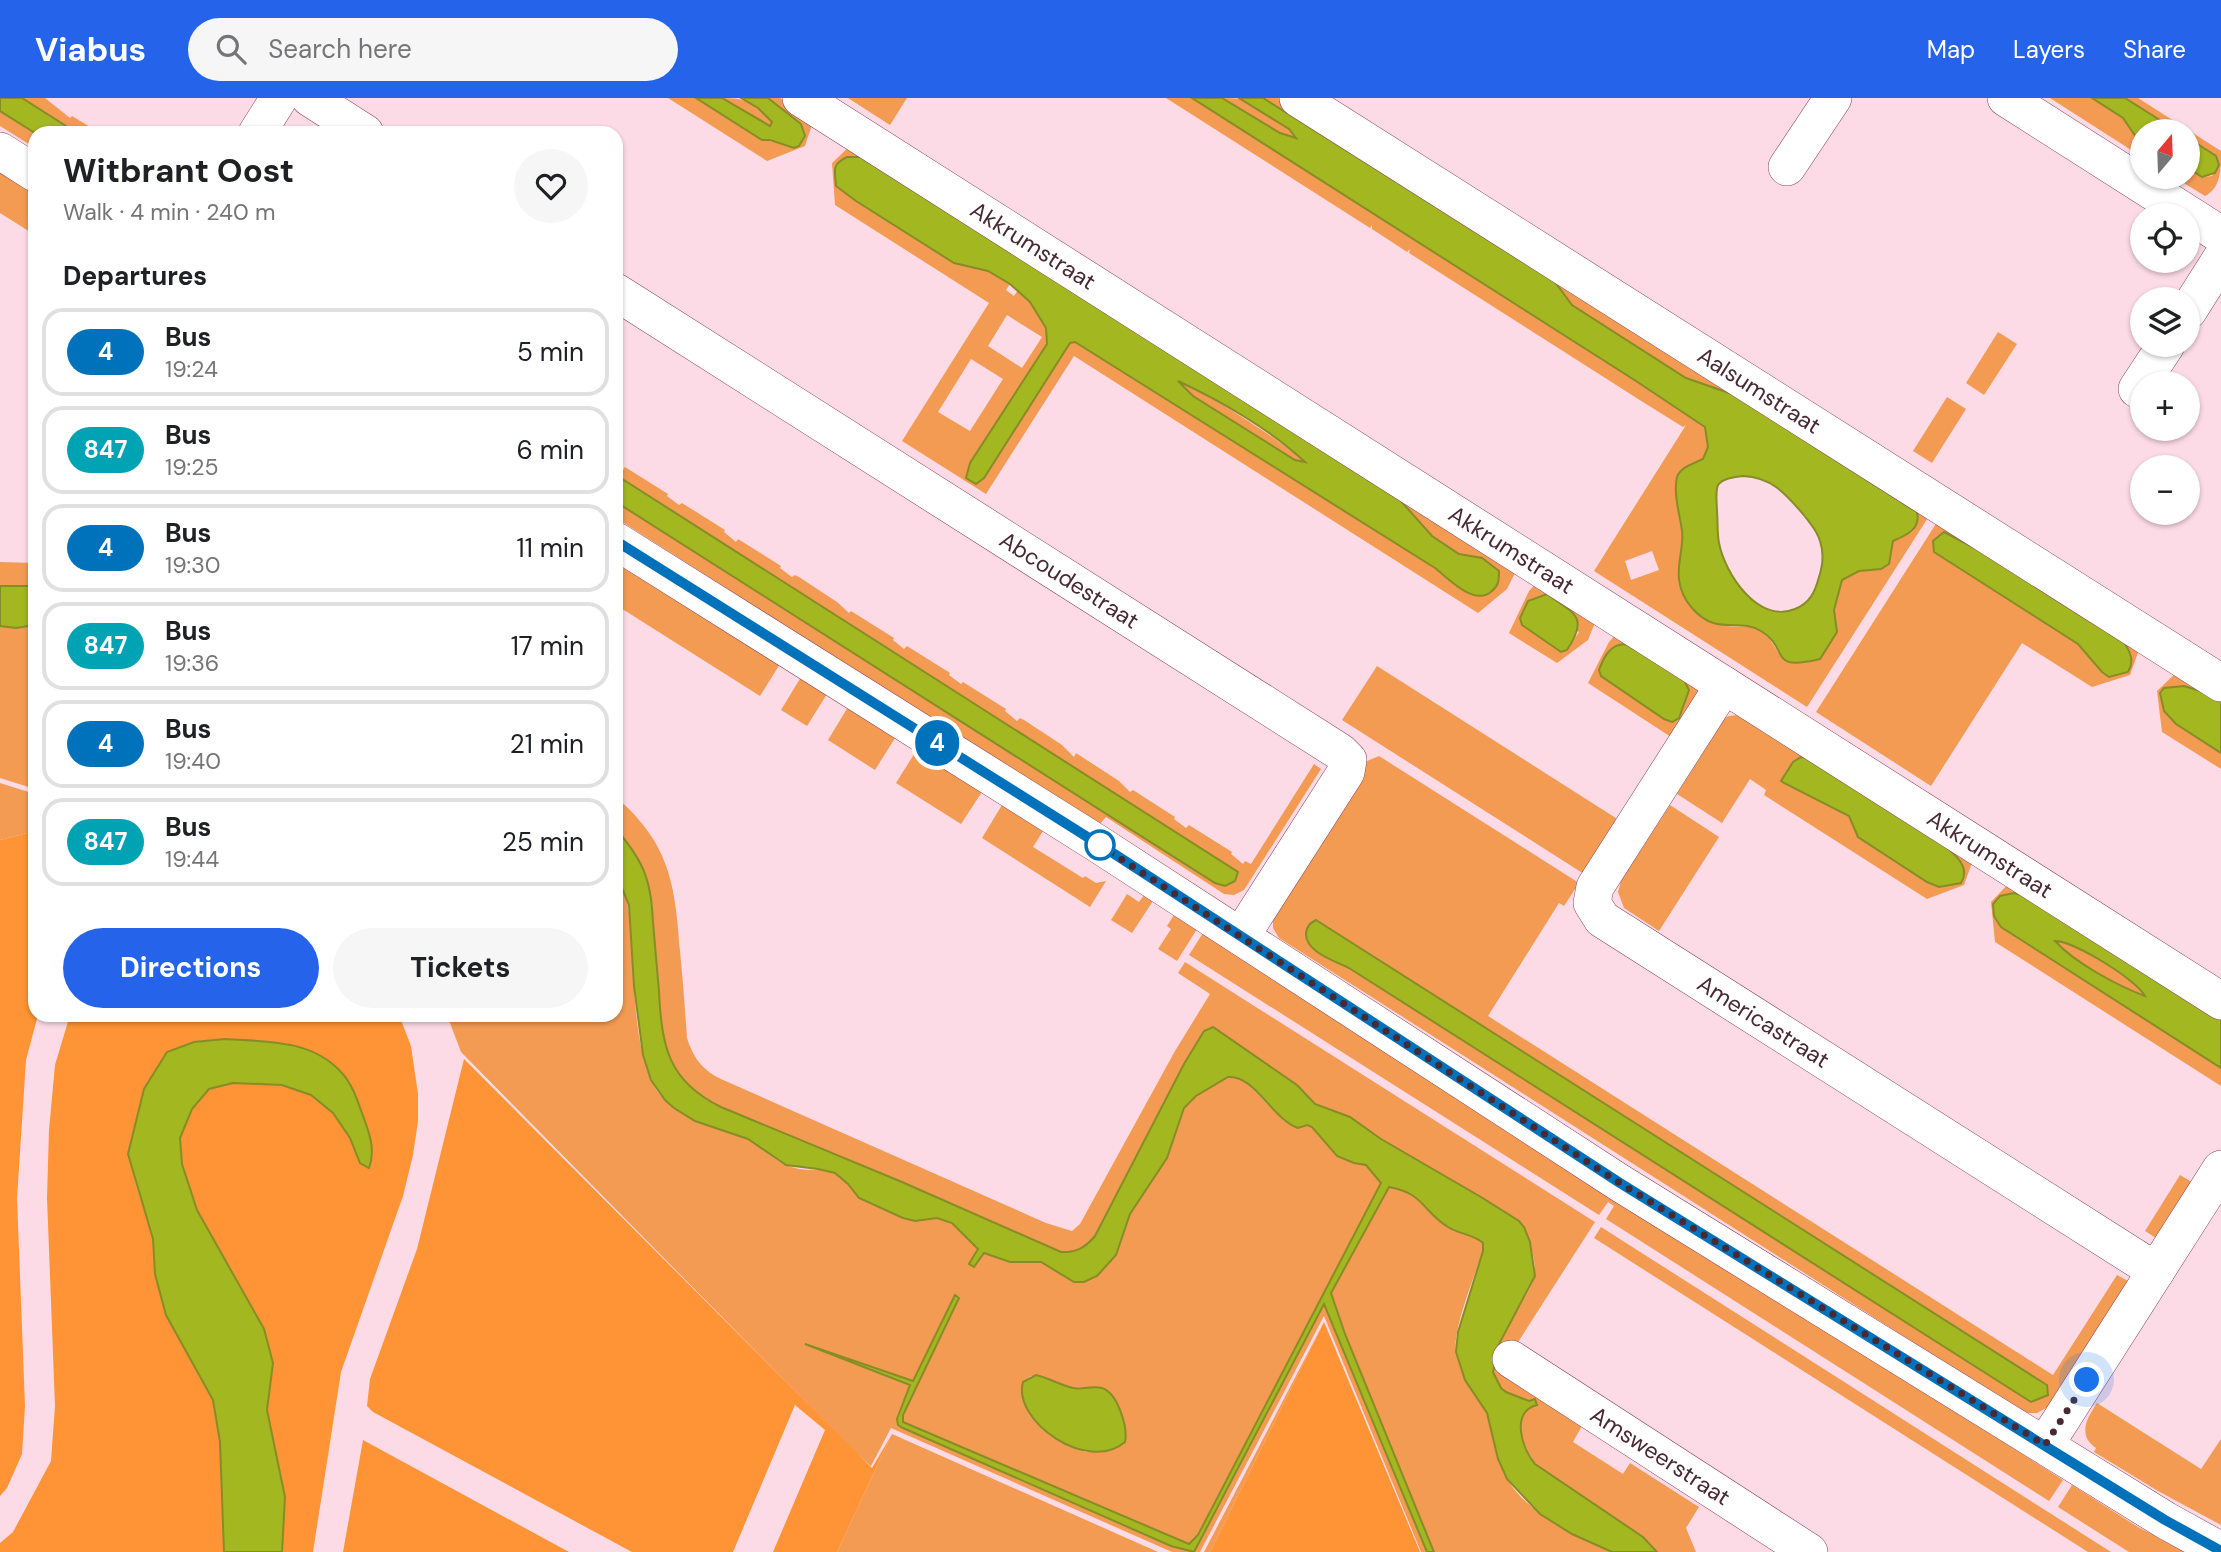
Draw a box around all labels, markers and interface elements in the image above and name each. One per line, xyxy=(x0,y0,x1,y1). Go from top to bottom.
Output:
search box xyxy=(188,18,678,81)
text: Viabus xyxy=(35,28,146,71)
icon: search xyxy=(212,30,250,68)
text: Search here xyxy=(268,32,412,66)
text: Map xyxy=(1927,34,1975,65)
text: Layers xyxy=(2013,34,2085,65)
text: Share xyxy=(2123,34,2186,65)
north arrow xyxy=(2130,119,2200,189)
map controls xyxy=(2130,119,2200,525)
text: Witbrant Oost xyxy=(63,149,294,192)
button: heart xyxy=(514,149,588,223)
street label: Akkrumstraat xyxy=(965,195,1101,297)
text: Walk · 4 min · 240 m xyxy=(63,197,275,227)
button: locate xyxy=(2130,203,2200,273)
text: Departures xyxy=(63,259,207,293)
button: layers xyxy=(2130,287,2200,357)
text: Bus xyxy=(165,320,211,354)
text: 5 min xyxy=(517,335,584,369)
text: 4 xyxy=(98,336,113,367)
street label: Aalsumstraat xyxy=(1692,340,1826,440)
text: 19:24 xyxy=(165,354,218,384)
button: + xyxy=(2130,371,2200,441)
text: Bus xyxy=(165,418,211,452)
text: 6 min xyxy=(516,433,584,467)
text: 847 xyxy=(84,434,127,465)
text: 19:25 xyxy=(165,452,219,482)
button: − xyxy=(2130,455,2200,525)
street label: Akkrumstraat xyxy=(1443,499,1580,601)
text: Bus xyxy=(165,516,211,550)
street label: Abcoudestraat xyxy=(994,525,1145,635)
text: 11 min xyxy=(517,531,584,565)
text: 4 xyxy=(98,532,113,563)
text: 19:30 xyxy=(165,550,221,580)
text: Bus xyxy=(165,614,211,648)
text: 17 min xyxy=(511,629,584,663)
text: 847 xyxy=(84,630,127,661)
text: 19:36 xyxy=(165,648,219,678)
text: Bus xyxy=(165,712,211,746)
line badge: 4 xyxy=(914,720,960,766)
text: 21 min xyxy=(510,727,584,761)
text: 4 xyxy=(929,727,945,758)
text: 4 xyxy=(98,728,113,759)
text: 19:40 xyxy=(165,746,221,776)
street label: Akkrumstraat xyxy=(1922,803,2058,905)
text: Bus xyxy=(165,810,211,844)
text: 25 min xyxy=(502,825,584,859)
text: 847 xyxy=(84,826,127,857)
unlabelled marker xyxy=(1085,830,1115,860)
text: 19:44 xyxy=(165,844,219,874)
button: Directions xyxy=(63,928,319,1008)
button: Tickets xyxy=(333,928,588,1008)
street label: Americastraat xyxy=(1692,968,1835,1075)
your location xyxy=(2069,1362,2104,1397)
street label: Amsweerstraat xyxy=(1585,1399,1736,1512)

